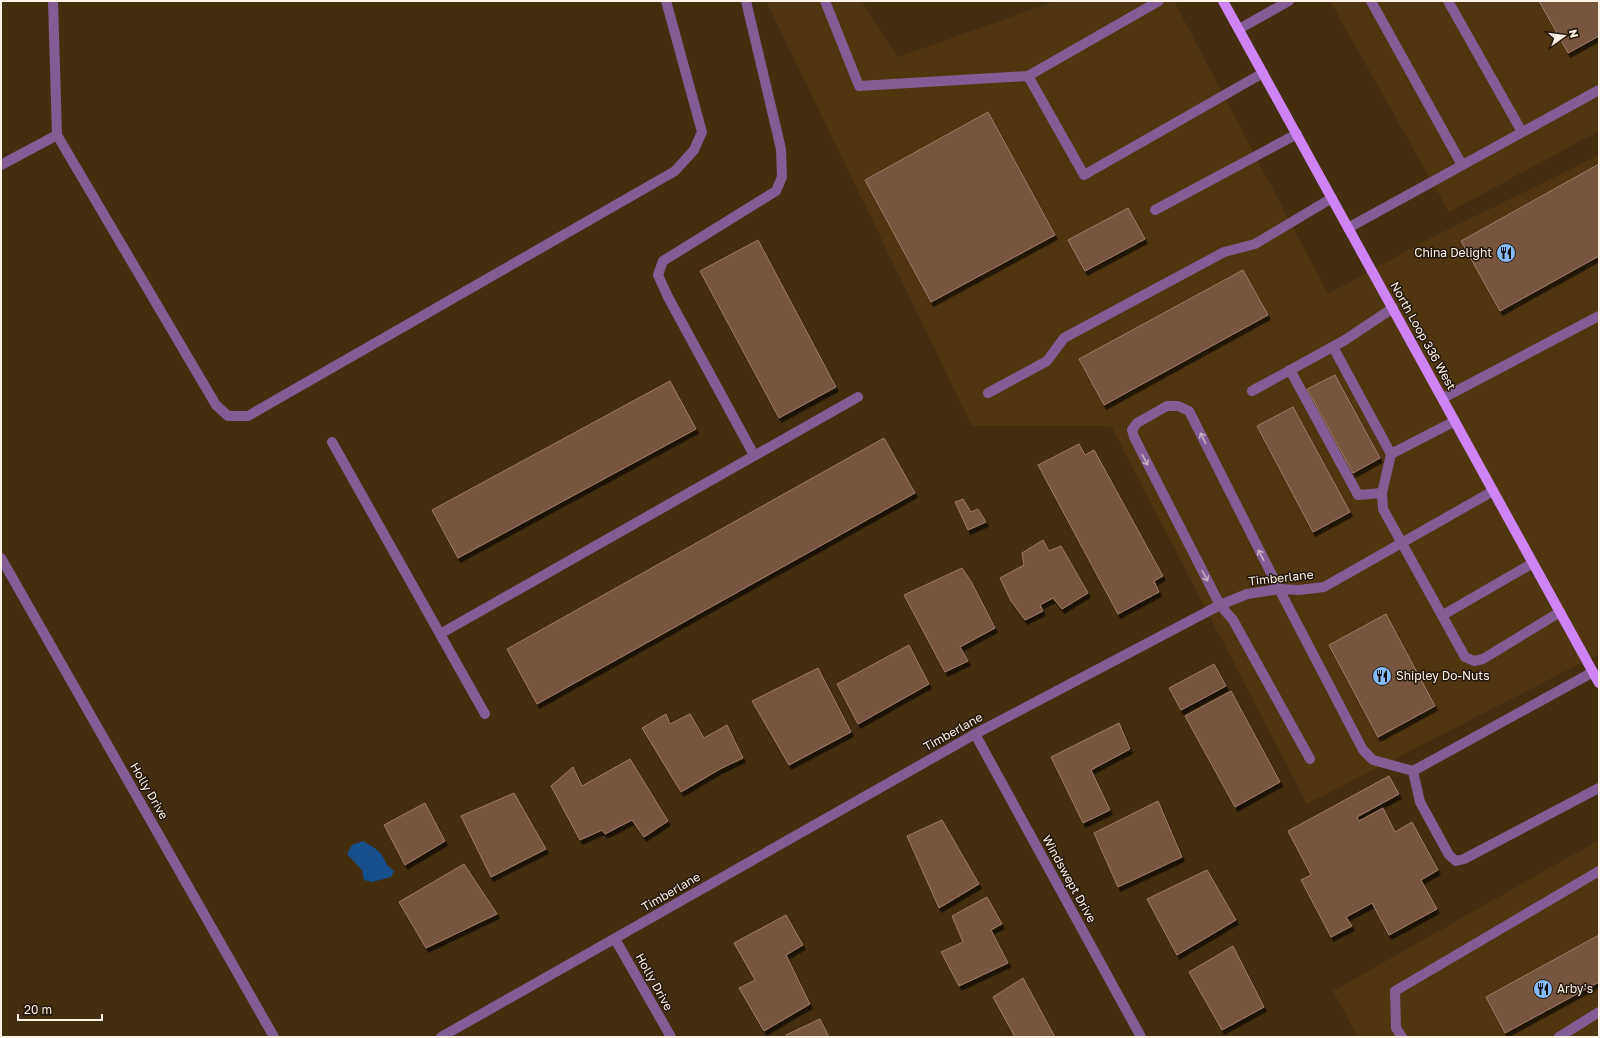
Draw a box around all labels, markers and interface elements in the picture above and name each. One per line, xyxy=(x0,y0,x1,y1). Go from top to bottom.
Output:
north arrow xyxy=(1544,16,1584,56)
text: N xyxy=(1567,28,1582,39)
restaurant icon: China Delight xyxy=(1495,242,1517,264)
place label: China Delight xyxy=(1414,245,1492,260)
street label: North Loop 336 West xyxy=(1387,279,1460,393)
one-way arrow xyxy=(1199,433,1206,445)
one-way arrow xyxy=(1142,454,1150,466)
one-way arrow xyxy=(1257,549,1264,561)
street label: Timberlane xyxy=(1248,567,1314,588)
one-way arrow xyxy=(1202,570,1209,582)
restaurant icon: Shipley Do-Nuts xyxy=(1371,665,1393,687)
place label: Shipley Do-Nuts xyxy=(1396,668,1490,683)
street label: Timberlane xyxy=(921,709,985,754)
street label: Holly Drive xyxy=(127,760,172,822)
street label: Windswept Drive xyxy=(1039,833,1100,925)
street label: Timberlane xyxy=(639,869,703,914)
street label: Holly Drive xyxy=(633,950,676,1013)
restaurant icon: Arby's xyxy=(1532,978,1554,1000)
place label: Arby's xyxy=(1557,981,1593,996)
scale bar xyxy=(18,996,102,1022)
text: 20 m xyxy=(24,1002,52,1017)

